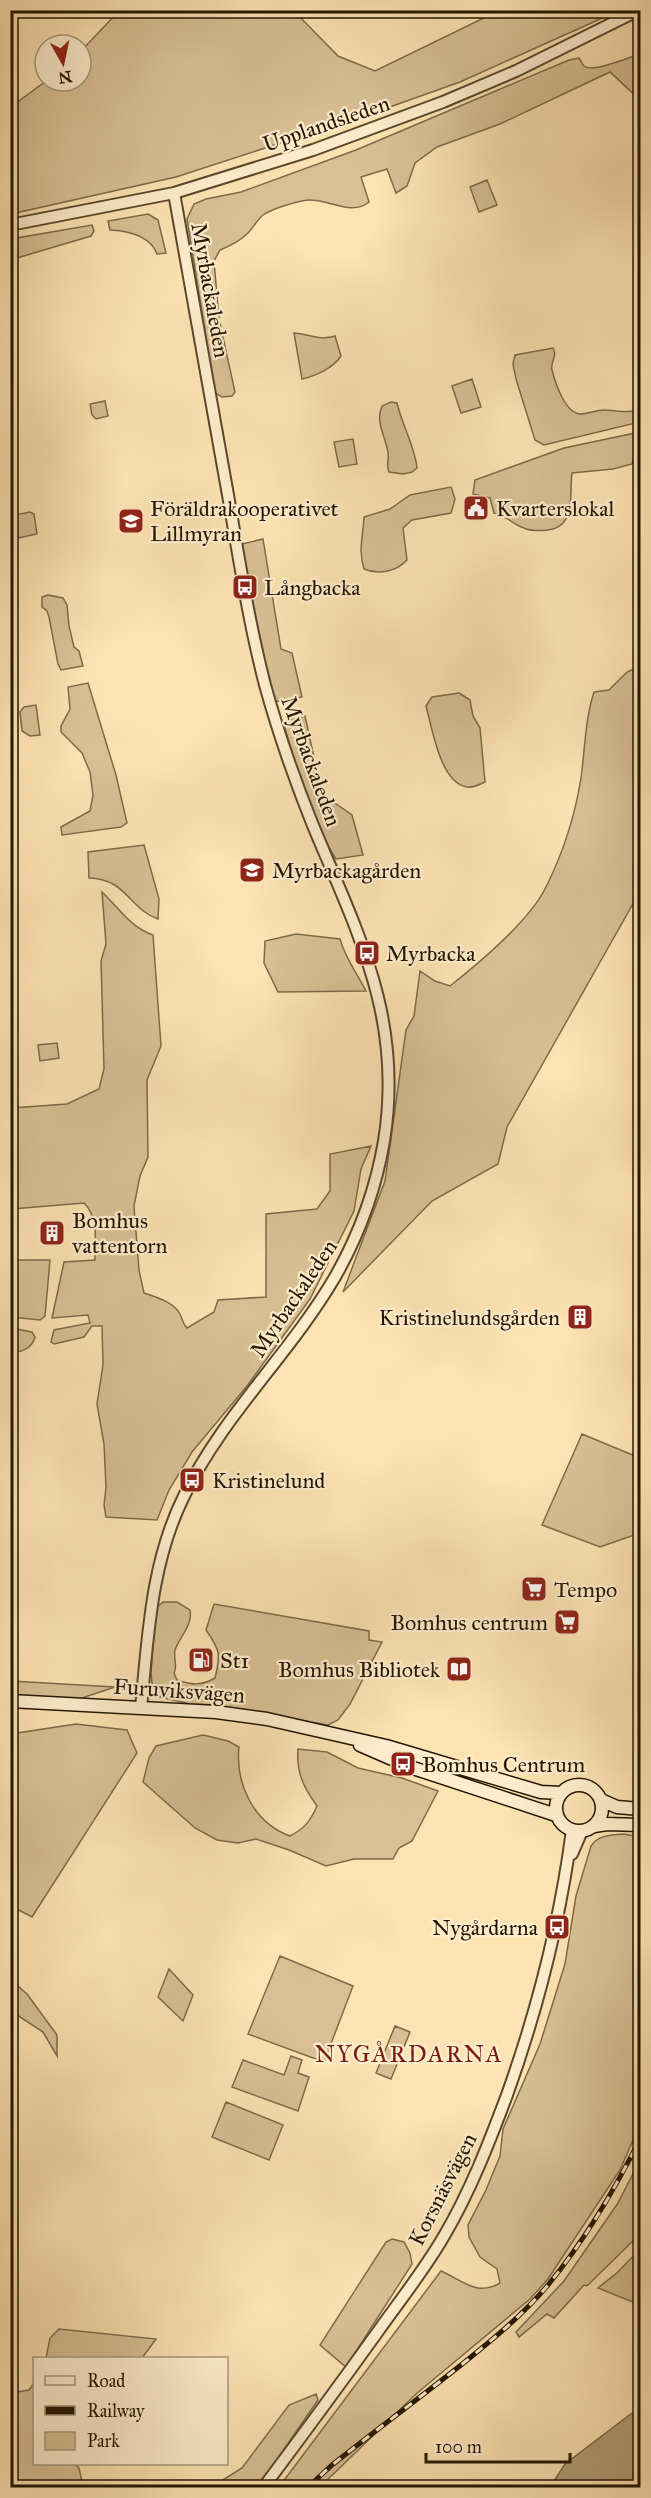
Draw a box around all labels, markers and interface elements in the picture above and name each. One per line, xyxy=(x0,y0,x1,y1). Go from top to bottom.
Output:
north arrow xyxy=(33,33,93,93)
text: N xyxy=(57,67,73,88)
street label: Upplandsleden xyxy=(259,89,393,158)
street label: Myrbackaleden xyxy=(185,220,236,360)
public building icon: Kvarterslokal xyxy=(461,493,491,523)
place label: Föräldrakooperativet Lillmyran xyxy=(150,495,339,547)
place label: Kvarterslokal xyxy=(496,495,615,522)
school or university icon: Föräldrakooperativet Lillmyran xyxy=(116,506,146,536)
bus stop icon: Långbacka xyxy=(230,572,260,602)
place label: Långbacka xyxy=(264,574,361,601)
street label: Myrbackaleden xyxy=(275,692,348,830)
school or university icon: Myrbackagården xyxy=(237,855,267,885)
place label: Myrbackagården xyxy=(272,857,421,884)
bus stop icon: Myrbacka xyxy=(352,938,382,968)
place label: Myrbacka xyxy=(386,940,476,967)
place label: Bomhus vattentorn xyxy=(71,1207,168,1259)
building icon: Bomhus vattentorn xyxy=(37,1218,67,1248)
street label: Myrbackaleden xyxy=(244,1234,343,1362)
building icon: Kristinelundsgården xyxy=(565,1302,595,1332)
place label: Kristinelundsgården xyxy=(379,1304,560,1331)
bus stop icon: Kristinelund xyxy=(177,1465,207,1495)
place label: Kristinelund xyxy=(212,1467,325,1494)
supermarket icon: Tempo xyxy=(519,1574,549,1604)
place label: Tempo xyxy=(554,1576,617,1603)
supermarket icon: Bomhus centrum xyxy=(552,1607,582,1637)
place label: Bomhus centrum xyxy=(391,1609,549,1636)
fuel station icon: St1 xyxy=(186,1645,216,1675)
place label: St1 xyxy=(220,1647,249,1674)
library icon: Bomhus Bibliotek xyxy=(444,1654,474,1684)
place label: Bomhus Bibliotek xyxy=(278,1656,441,1683)
street label: Furuviksvägen xyxy=(112,1672,246,1709)
bus stop icon: Bomhus Centrum xyxy=(388,1749,418,1779)
place label: Bomhus Centrum xyxy=(422,1751,586,1778)
bus stop icon: Nygårdarna xyxy=(542,1912,572,1942)
place label: Nygårdarna xyxy=(432,1914,539,1941)
district label: NYGÅRDARNA xyxy=(315,2039,503,2069)
street label: Korsnäsvägen xyxy=(402,2128,482,2250)
legend xyxy=(33,2357,228,2465)
text: Road xyxy=(87,2370,125,2392)
text: Railway xyxy=(87,2400,145,2422)
scale bar xyxy=(426,2426,570,2464)
text: Park xyxy=(87,2430,120,2452)
text: 100 m xyxy=(435,2436,482,2458)

